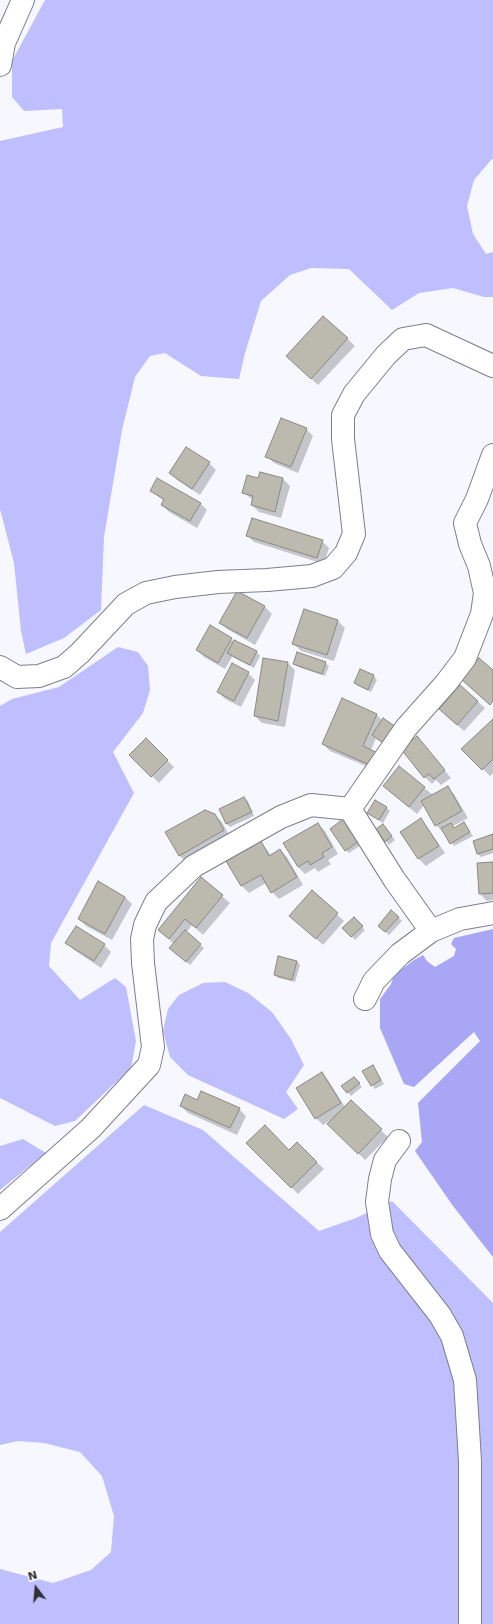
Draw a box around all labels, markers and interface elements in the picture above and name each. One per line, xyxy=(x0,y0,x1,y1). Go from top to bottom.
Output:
north arrow xyxy=(16,1568,56,1608)
text: N xyxy=(26,1568,39,1584)

